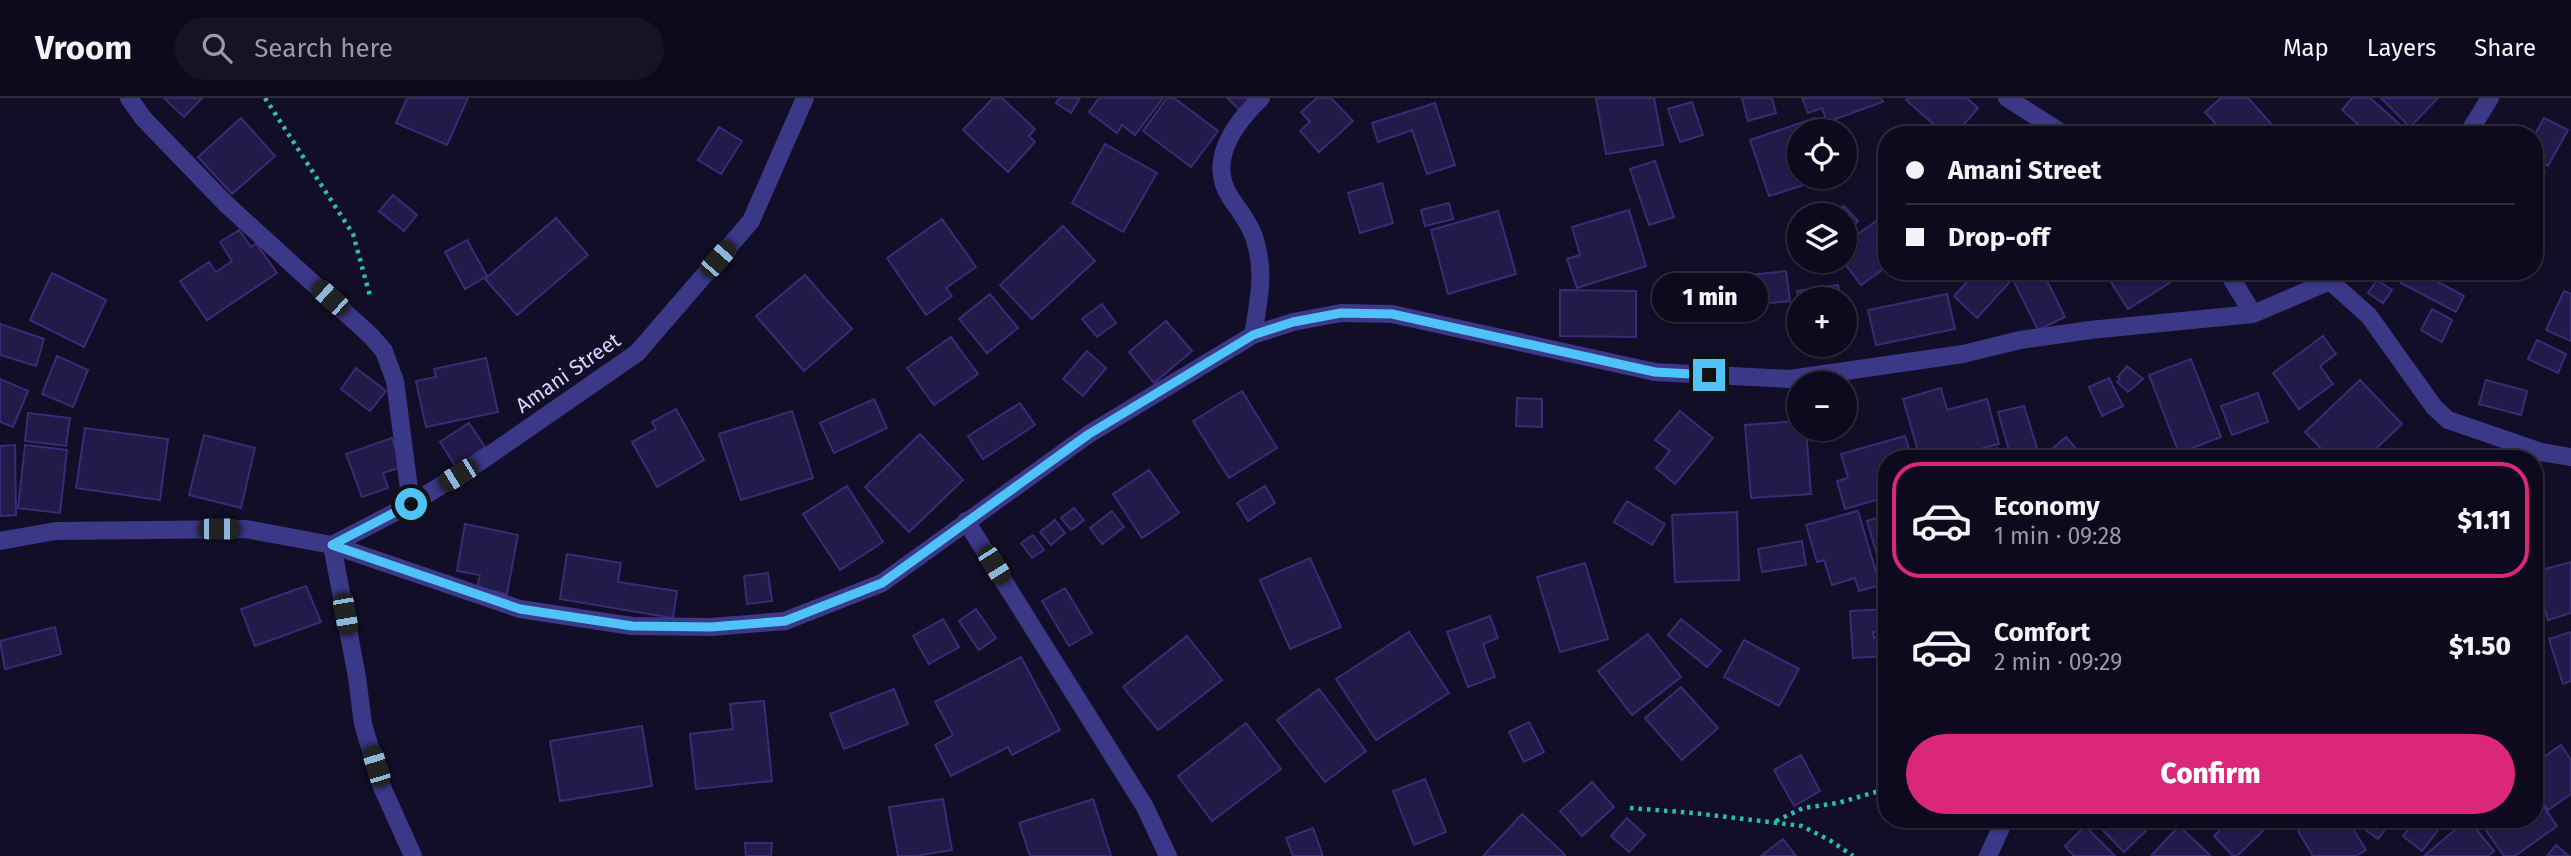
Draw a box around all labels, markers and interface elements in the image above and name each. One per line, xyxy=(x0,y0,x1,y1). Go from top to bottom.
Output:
search box xyxy=(174,17,664,80)
text: Vroom xyxy=(35,28,132,68)
icon: search xyxy=(198,29,236,67)
text: Search here xyxy=(254,33,393,64)
text: Map xyxy=(2283,34,2329,62)
text: Layers xyxy=(2367,34,2436,62)
text: Share xyxy=(2474,34,2536,62)
map controls xyxy=(1787,119,1857,441)
button: locate xyxy=(1787,119,1857,189)
text: Amani Street xyxy=(1948,155,2101,186)
button: layers xyxy=(1787,203,1857,273)
text: Drop-off xyxy=(1948,222,2050,253)
car xyxy=(697,236,740,282)
callout: 1 min xyxy=(1651,274,1767,322)
car xyxy=(308,276,353,320)
text: 1 min xyxy=(1682,283,1738,311)
button: + xyxy=(1787,287,1857,357)
street label: Amani Street xyxy=(510,327,626,419)
route end xyxy=(1693,359,1725,391)
button: − xyxy=(1787,371,1857,441)
car xyxy=(435,455,482,495)
route start xyxy=(395,488,427,520)
icon: car xyxy=(1910,489,1973,552)
text: Economy xyxy=(1994,491,2100,522)
text: $1.11 xyxy=(2458,505,2511,536)
car xyxy=(199,519,241,540)
text: 1 min · 09:28 xyxy=(1994,522,2122,550)
car xyxy=(974,542,1015,588)
car xyxy=(332,591,359,637)
icon: car xyxy=(1910,615,1973,678)
text: Comfort xyxy=(1994,617,2090,648)
text: $1.50 xyxy=(2449,631,2511,662)
text: 2 min · 09:29 xyxy=(1994,648,2122,676)
button: Confirm xyxy=(1906,734,2515,814)
car xyxy=(360,743,393,789)

